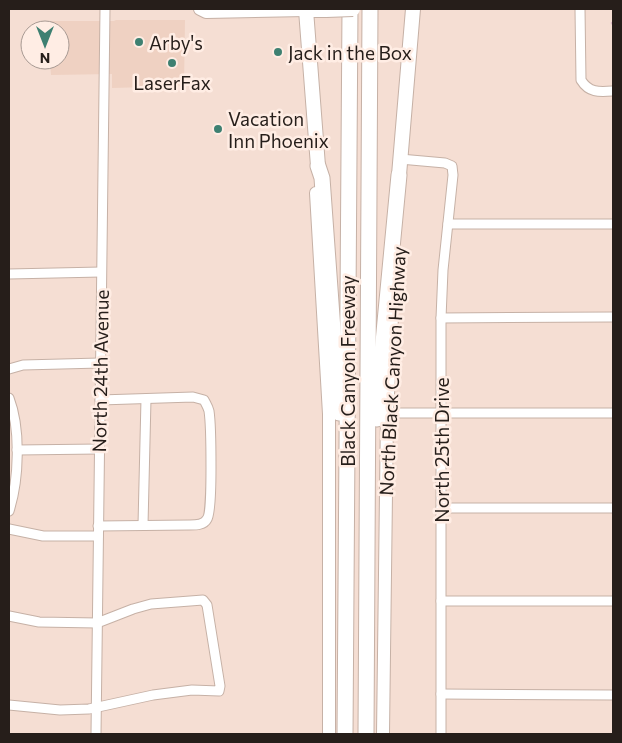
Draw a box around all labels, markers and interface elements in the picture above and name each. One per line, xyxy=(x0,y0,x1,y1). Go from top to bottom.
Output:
north arrow xyxy=(20,20,70,70)
place label: Arby's xyxy=(149,31,203,54)
marker: Arby's xyxy=(133,36,145,48)
place label: Jack in the Box xyxy=(288,41,412,64)
marker: Jack in the Box xyxy=(272,46,284,58)
text: N xyxy=(40,50,50,67)
marker: LaserFax xyxy=(166,57,178,69)
place label: LaserFax xyxy=(133,71,211,94)
place label: Vacation Inn Phoenix xyxy=(228,107,329,152)
marker: Vacation Inn Phoenix xyxy=(212,123,224,135)
street label: North Black Canyon Highway xyxy=(374,246,410,496)
street label: Black Canyon Freeway xyxy=(336,275,359,467)
street label: North 24th Avenue xyxy=(87,289,113,453)
street label: North 25th Drive xyxy=(430,377,453,523)

